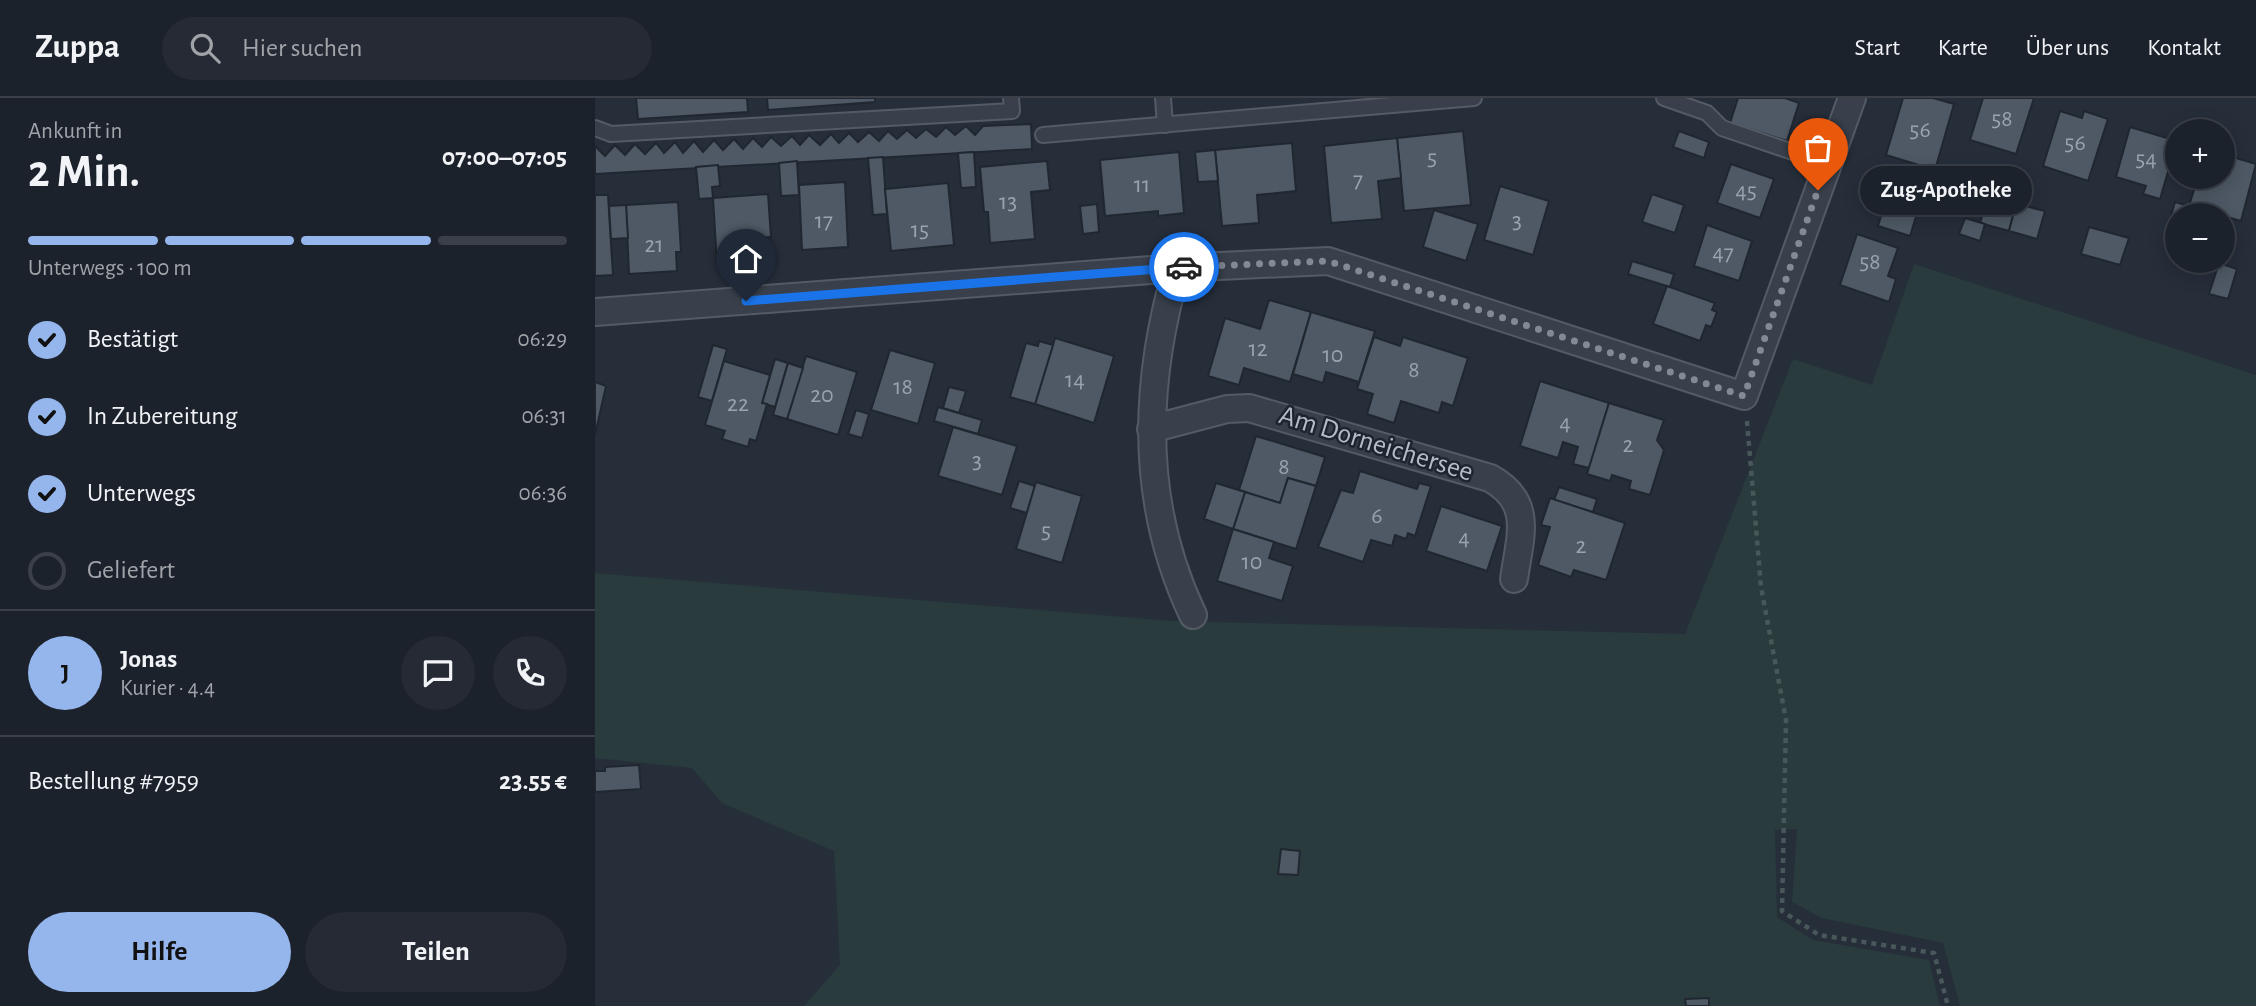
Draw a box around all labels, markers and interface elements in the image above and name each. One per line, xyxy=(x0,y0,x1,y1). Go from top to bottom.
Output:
search box xyxy=(162,17,652,80)
icon: search xyxy=(186,29,224,67)
text: Zuppa xyxy=(35,31,120,64)
text: Hier suchen xyxy=(242,35,362,61)
text: Start xyxy=(1855,36,1900,60)
text: Karte xyxy=(1938,36,1988,60)
text: Über uns xyxy=(2026,36,2109,60)
text: Kontakt xyxy=(2147,36,2221,60)
house number: 58 xyxy=(1991,107,2013,131)
pin xyxy=(1788,118,1848,190)
house number: 56 xyxy=(1909,118,1931,142)
map controls xyxy=(2165,119,2235,273)
button: + xyxy=(2165,119,2235,189)
text: Ankunft in xyxy=(28,120,122,143)
icon: bag xyxy=(1799,129,1837,167)
house number: 56 xyxy=(2064,131,2086,155)
text: 07:00–07:05 xyxy=(442,144,567,170)
house number: 5 xyxy=(1427,146,1437,170)
house number: 54 xyxy=(2135,147,2157,171)
text: 2 Min. xyxy=(28,149,140,195)
callout: Zug-Apotheke xyxy=(1860,166,2031,214)
house number: 7 xyxy=(1353,168,1363,192)
house number: 11 xyxy=(1134,173,1150,197)
house number: 45 xyxy=(1735,179,1757,203)
text: Zug-Apotheke xyxy=(1880,179,2012,202)
house number: 13 xyxy=(999,190,1017,214)
button: − xyxy=(2165,203,2235,273)
house number: 17 xyxy=(815,209,833,233)
house number: 3 xyxy=(1512,209,1522,233)
house number: 15 xyxy=(911,218,929,242)
pin xyxy=(716,229,776,301)
courier xyxy=(1149,232,1219,302)
house number: 21 xyxy=(644,233,664,257)
icon: home xyxy=(727,240,765,278)
house number: 47 xyxy=(1712,241,1734,265)
icon: car xyxy=(1165,248,1203,286)
house number: 58 xyxy=(1859,250,1881,274)
text: Unterwegs · 100 m xyxy=(28,257,192,280)
icon: check xyxy=(28,321,66,359)
text: Bestätigt xyxy=(87,326,178,352)
text: 06:29 xyxy=(518,328,567,351)
house number: 12 xyxy=(1248,337,1268,361)
house number: 10 xyxy=(1323,343,1343,367)
house number: 8 xyxy=(1408,358,1420,382)
house number: 14 xyxy=(1065,368,1085,392)
house number: 18 xyxy=(893,375,913,399)
house number: 20 xyxy=(810,383,834,407)
house number: 22 xyxy=(727,392,749,416)
icon: check xyxy=(28,398,66,436)
street label: Am Dorneichersee xyxy=(1276,401,1476,487)
text: In Zubereitung xyxy=(87,403,237,429)
text: 06:31 xyxy=(521,405,567,428)
house number: 4 xyxy=(1559,411,1571,435)
house number: 2 xyxy=(1623,433,1634,457)
house number: 3 xyxy=(972,449,982,473)
house number: 8 xyxy=(1278,455,1290,479)
icon: check xyxy=(28,475,66,513)
text: Unterwegs xyxy=(87,480,196,506)
text: 06:36 xyxy=(518,482,567,505)
house number: 6 xyxy=(1371,504,1383,528)
house number: 5 xyxy=(1041,519,1051,543)
house number: 4 xyxy=(1458,526,1470,550)
house number: 2 xyxy=(1576,534,1587,558)
house number: 10 xyxy=(1242,550,1262,574)
text: Geliefert xyxy=(87,557,175,583)
button: chat xyxy=(401,636,475,710)
button: phone xyxy=(493,636,567,710)
text: Jonas xyxy=(120,646,177,672)
text: J xyxy=(61,660,69,686)
text: Kurier · 4.4 xyxy=(120,677,215,700)
text: Bestellung #7959 xyxy=(28,768,199,794)
text: 23.55 € xyxy=(499,768,567,794)
button: Hilfe xyxy=(28,912,291,992)
button: Teilen xyxy=(305,912,567,992)

